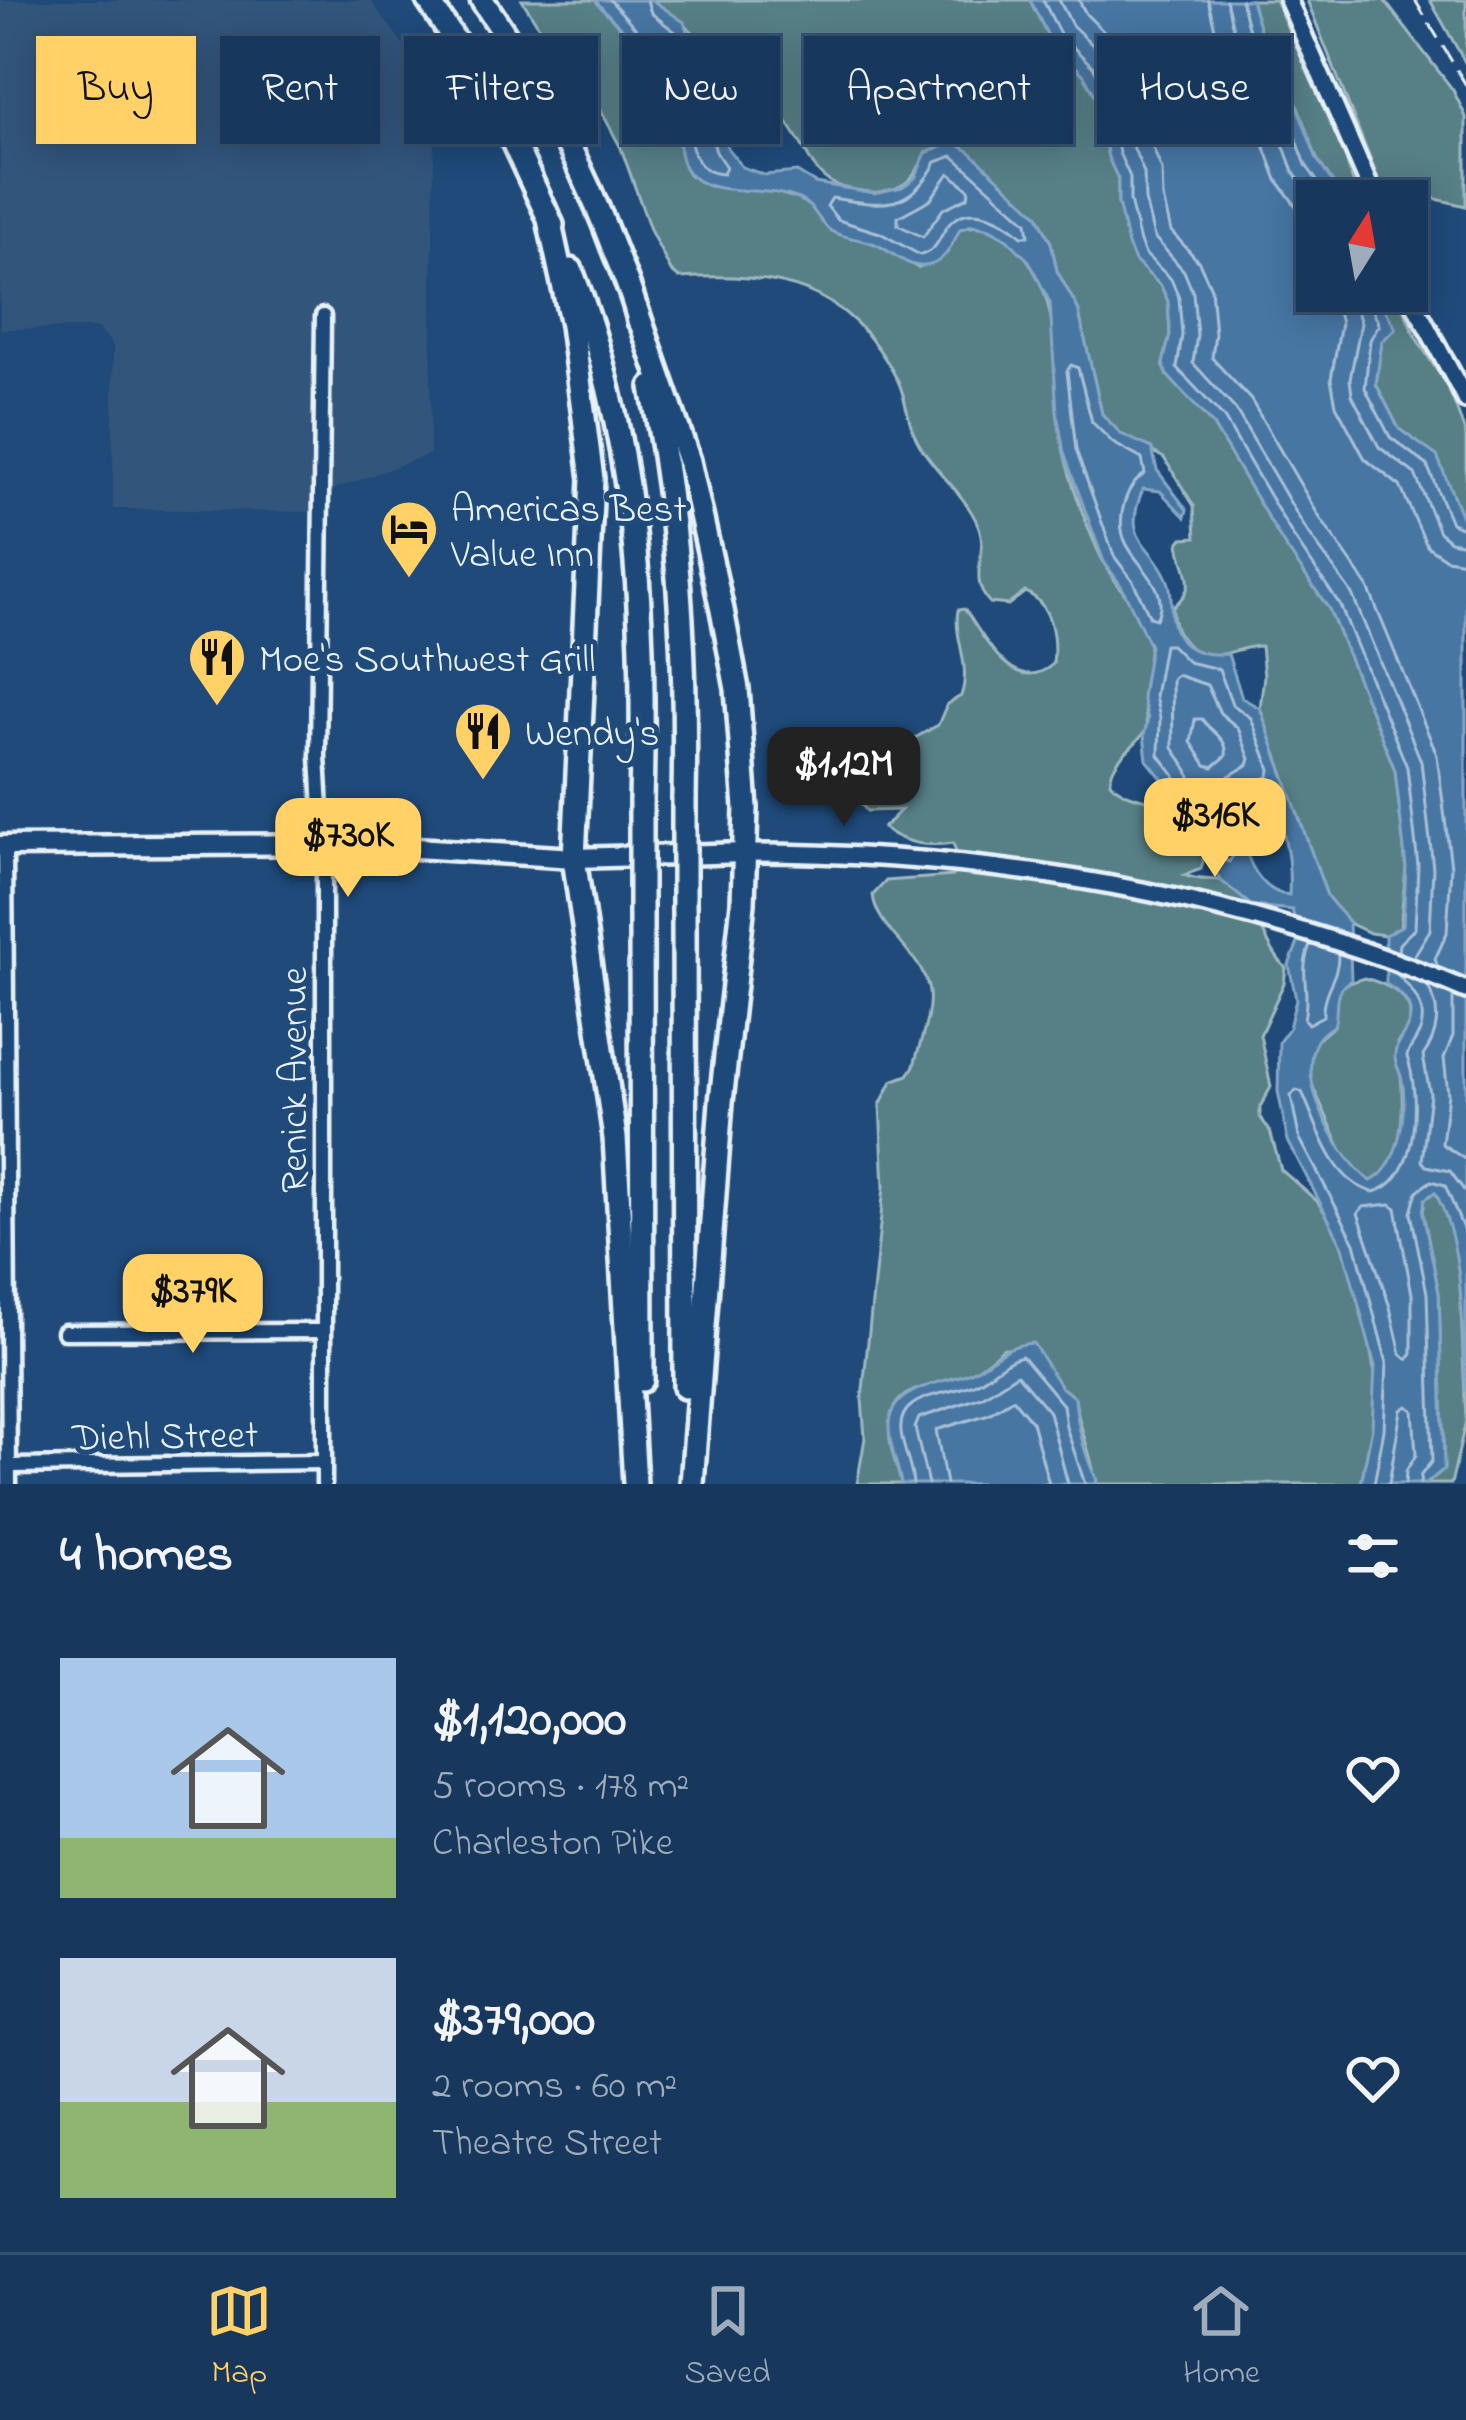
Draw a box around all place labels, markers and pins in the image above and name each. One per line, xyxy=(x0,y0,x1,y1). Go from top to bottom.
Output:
place label: Americas Best Value Inn xyxy=(450,483,687,585)
hotel icon: Americas Best Value Inn xyxy=(378,498,440,580)
restaurant icon: Moe's Southwest Grill xyxy=(186,626,248,708)
place label: Moe's Southwest Grill xyxy=(259,633,596,690)
restaurant icon: Wendy's xyxy=(452,700,514,782)
place label: Wendy's xyxy=(525,707,659,764)
pin: $1.12M xyxy=(746,727,942,829)
pin: $316K xyxy=(1131,778,1299,880)
pin: $730K xyxy=(264,798,432,900)
pin: $379K xyxy=(109,1254,277,1356)

